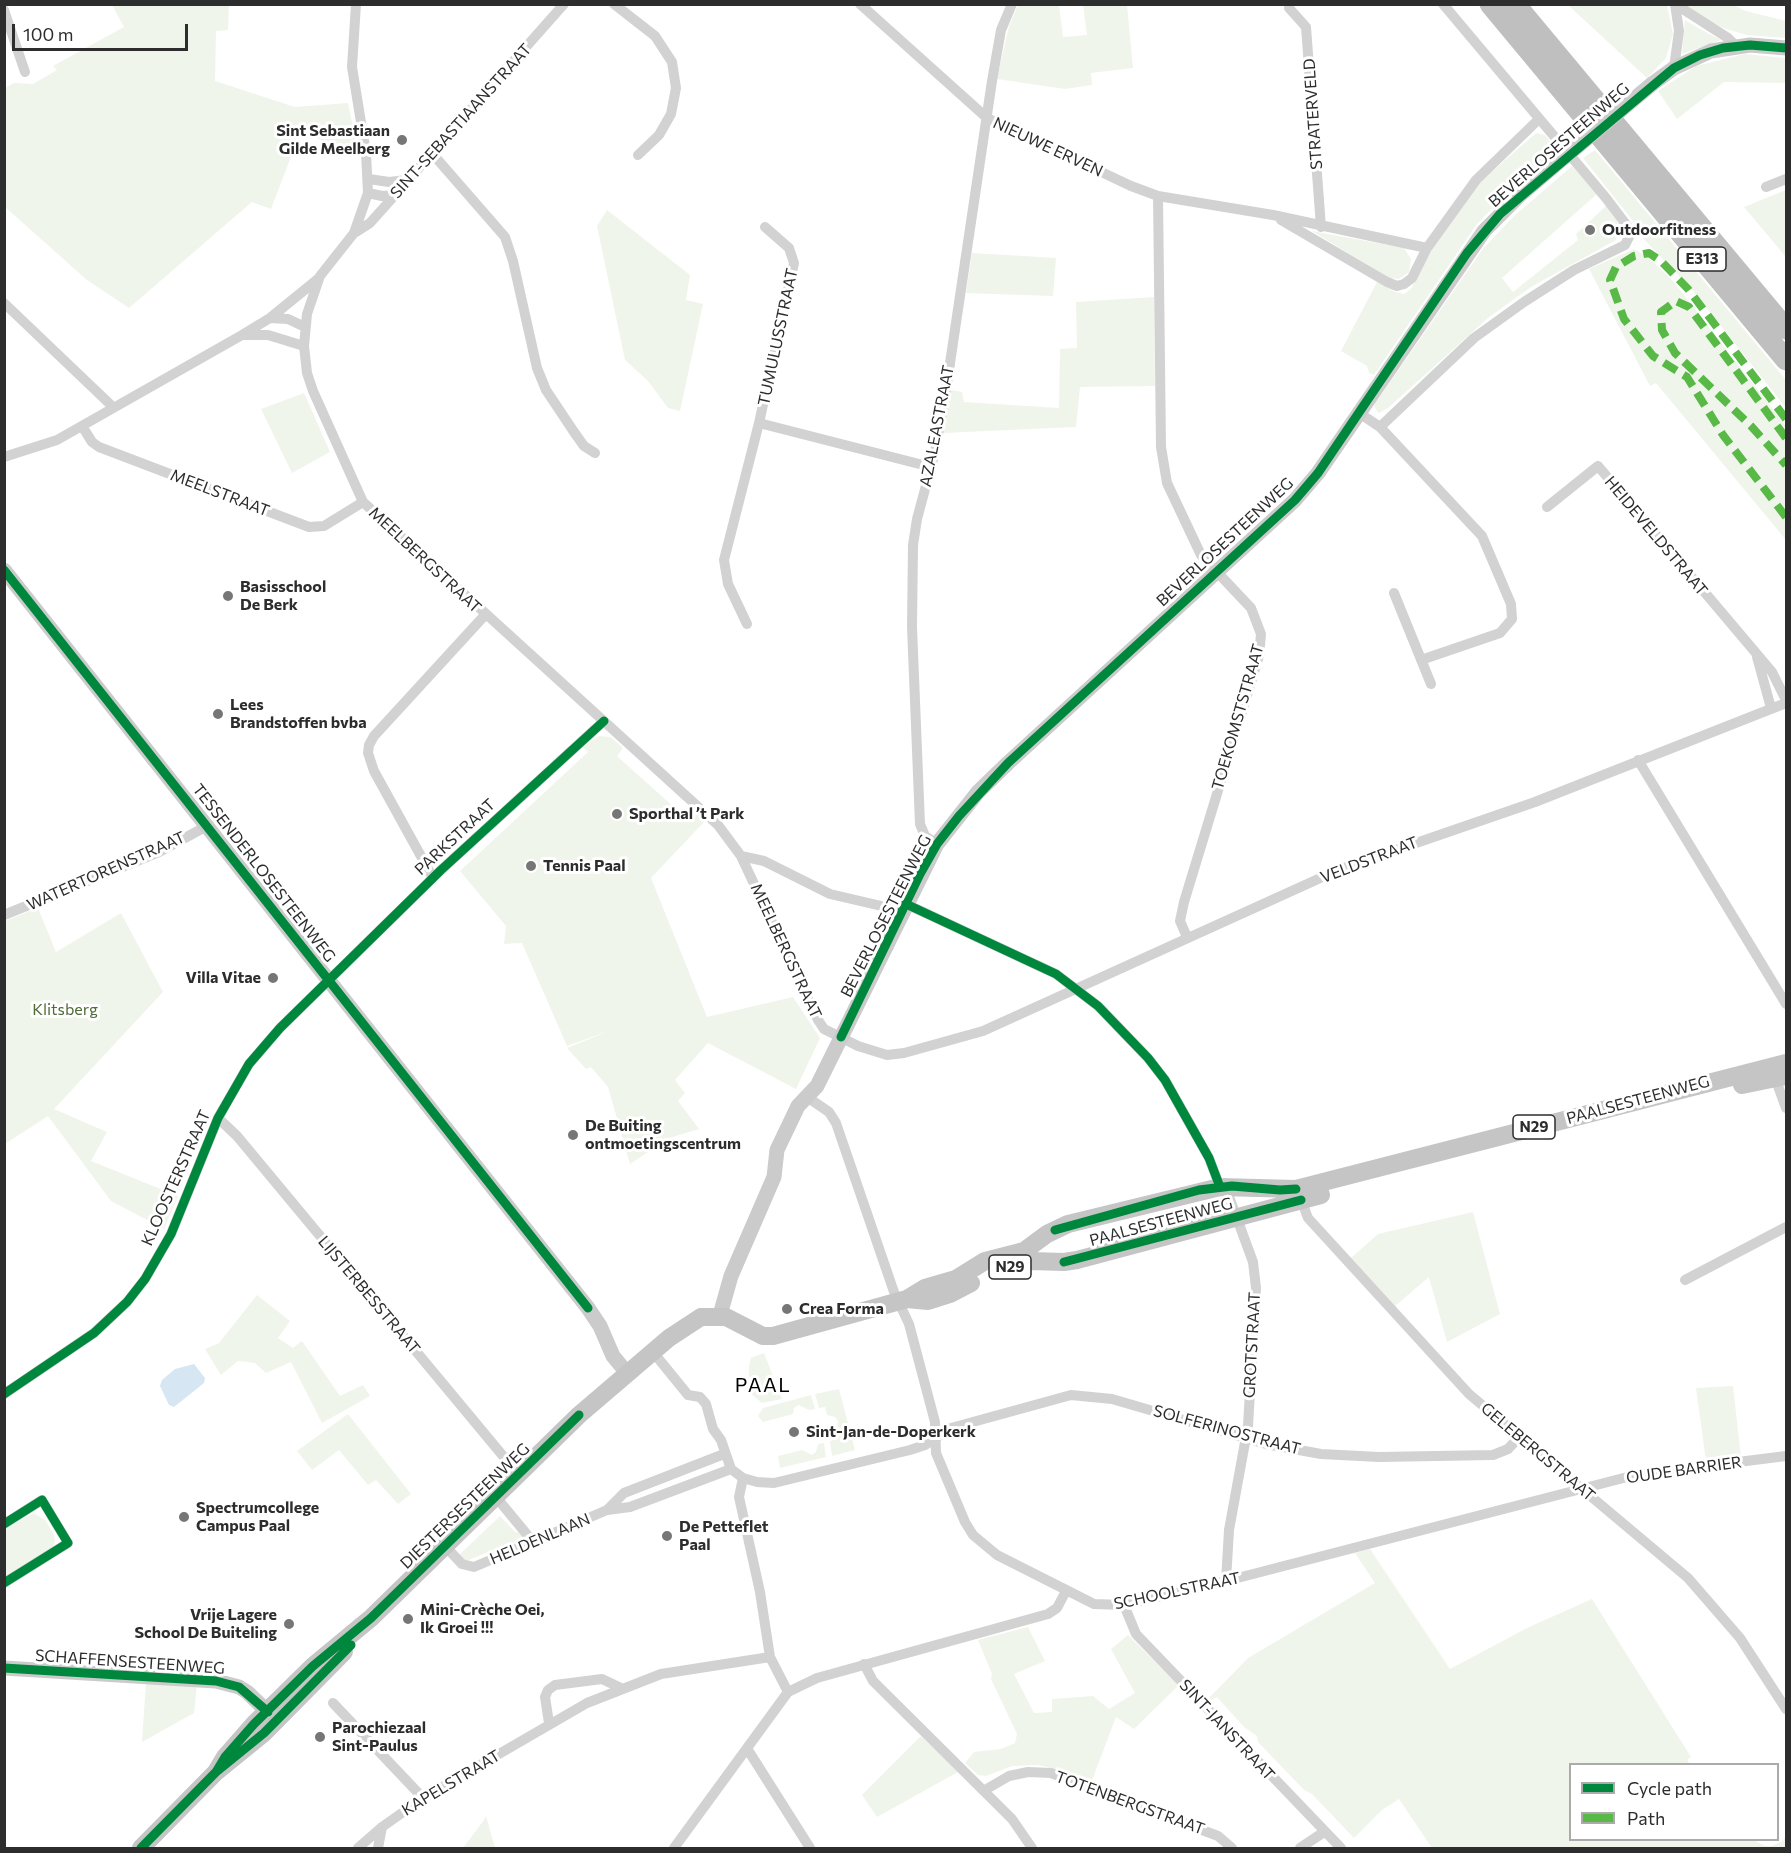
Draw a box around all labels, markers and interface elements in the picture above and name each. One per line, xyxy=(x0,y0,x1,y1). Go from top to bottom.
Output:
scale bar xyxy=(15,12,190,50)
text: 100 m xyxy=(23,23,73,45)
street label: SINT-SEBASTIAANSTRAAT xyxy=(386,40,536,202)
street label: STRATERVELD xyxy=(1300,58,1326,170)
street label: BEVERLOSESTEENWEG xyxy=(1485,79,1633,211)
street label: NIEUWE ERVEN xyxy=(990,113,1106,181)
place label: Sint Sebastiaan Gilde Meelberg xyxy=(276,121,390,159)
marker: Sint Sebastiaan Gilde Meelberg xyxy=(395,133,409,147)
place label: Outdoorfitness xyxy=(1602,220,1716,240)
marker: Outdoorfitness xyxy=(1583,223,1597,237)
road number: E313 xyxy=(1678,247,1726,271)
street label: TUMULUSSTRAAT xyxy=(754,267,802,407)
street label: AZALEASTRAAT xyxy=(916,363,958,489)
street label: MEELSTRAAT xyxy=(168,465,272,521)
street label: HEIDEVELDSTRAAT xyxy=(1601,472,1711,600)
street label: BEVERLOSESTEENWEG xyxy=(1153,474,1297,610)
street label: MEELBERGSTRAAT xyxy=(365,503,485,617)
place label: Basisschool De Berk xyxy=(240,577,326,615)
marker: Basisschool De Berk xyxy=(221,589,235,603)
street label: TOEKOMSTSTRAAT xyxy=(1208,642,1268,792)
place label: Lees Brandstoffen bvba xyxy=(230,695,367,733)
marker: Lees Brandstoffen bvba xyxy=(211,707,225,721)
street label: TESSENDERLOSESTEENWEG xyxy=(188,780,340,966)
street label: PARKSTRAAT xyxy=(411,795,499,879)
place label: Sporthal ’t Park xyxy=(629,804,745,824)
marker: Sporthal ’t Park xyxy=(610,807,624,821)
street label: WATERTORENSTRAAT xyxy=(24,827,188,915)
street label: BEVERLOSESTEENWEG xyxy=(837,832,935,1000)
street label: VELDSTRAAT xyxy=(1318,833,1420,887)
place label: Tennis Paal xyxy=(543,856,626,876)
marker: Tennis Paal xyxy=(524,859,538,873)
street label: MEELBERGSTRAAT xyxy=(746,881,826,1021)
place label: Villa Vitae xyxy=(186,968,261,988)
marker: Villa Vitae xyxy=(266,971,280,985)
park label: Klitsberg xyxy=(32,1000,98,1020)
street label: PAALSESTEENWEG xyxy=(1564,1072,1712,1128)
street label: KLOOSTERSTRAAT xyxy=(137,1107,215,1249)
road number: N29 xyxy=(1513,1115,1555,1139)
place label: De Buiting ontmoetingscentrum xyxy=(585,1116,741,1154)
marker: De Buiting ontmoetingscentrum xyxy=(566,1128,580,1142)
street label: PAALSESTEENWEG xyxy=(1087,1194,1235,1250)
street label: LIJSTERBESSTRAAT xyxy=(314,1232,424,1358)
road number: N29 xyxy=(989,1255,1031,1279)
street label: GROTSTRAAT xyxy=(1240,1292,1264,1398)
place label: Crea Forma xyxy=(799,1299,884,1319)
marker: Crea Forma xyxy=(780,1302,794,1316)
district label: PAAL xyxy=(735,1373,791,1397)
street label: GELEBERGSTRAAT xyxy=(1477,1399,1599,1505)
street label: SOLFERINOSTRAAT xyxy=(1151,1401,1303,1459)
place label: Sint-Jan-de-Doperkerk xyxy=(806,1422,976,1442)
marker: Sint-Jan-de-Doperkerk xyxy=(787,1425,801,1439)
street label: DIESTERSESTEENWEG xyxy=(396,1439,534,1573)
street label: OUDE BARRIER xyxy=(1625,1452,1743,1488)
place label: Spectrumcollege Campus Paal xyxy=(196,1498,319,1536)
street label: HELDENLAAN xyxy=(487,1509,593,1569)
marker: Spectrumcollege Campus Paal xyxy=(177,1510,191,1524)
place label: De Petteflet Paal xyxy=(679,1517,769,1555)
marker: De Petteflet Paal xyxy=(660,1529,674,1543)
street label: SCHOOLSTRAAT xyxy=(1112,1568,1242,1614)
place label: Mini-Crèche Oei, Ik Groei !!! xyxy=(420,1600,545,1638)
place label: Vrije Lagere School De Buiteling xyxy=(134,1605,277,1643)
marker: Mini-Crèche Oei, Ik Groei !!! xyxy=(401,1612,415,1626)
marker: Vrije Lagere School De Buiteling xyxy=(282,1617,296,1631)
street label: SCHAFFENSESTEENWEG xyxy=(34,1646,226,1678)
street label: SINT-JANSTRAAT xyxy=(1175,1676,1279,1784)
place label: Parochiezaal Sint-Paulus xyxy=(332,1718,426,1756)
marker: Parochiezaal Sint-Paulus xyxy=(313,1730,327,1744)
street label: KAPELSTRAAT xyxy=(398,1746,504,1820)
legend xyxy=(1569,1763,1779,1841)
street label: TOTENBERGSTRAAT xyxy=(1053,1767,1207,1839)
text: Cycle path xyxy=(1627,1777,1712,1799)
text: Path xyxy=(1627,1807,1665,1829)

